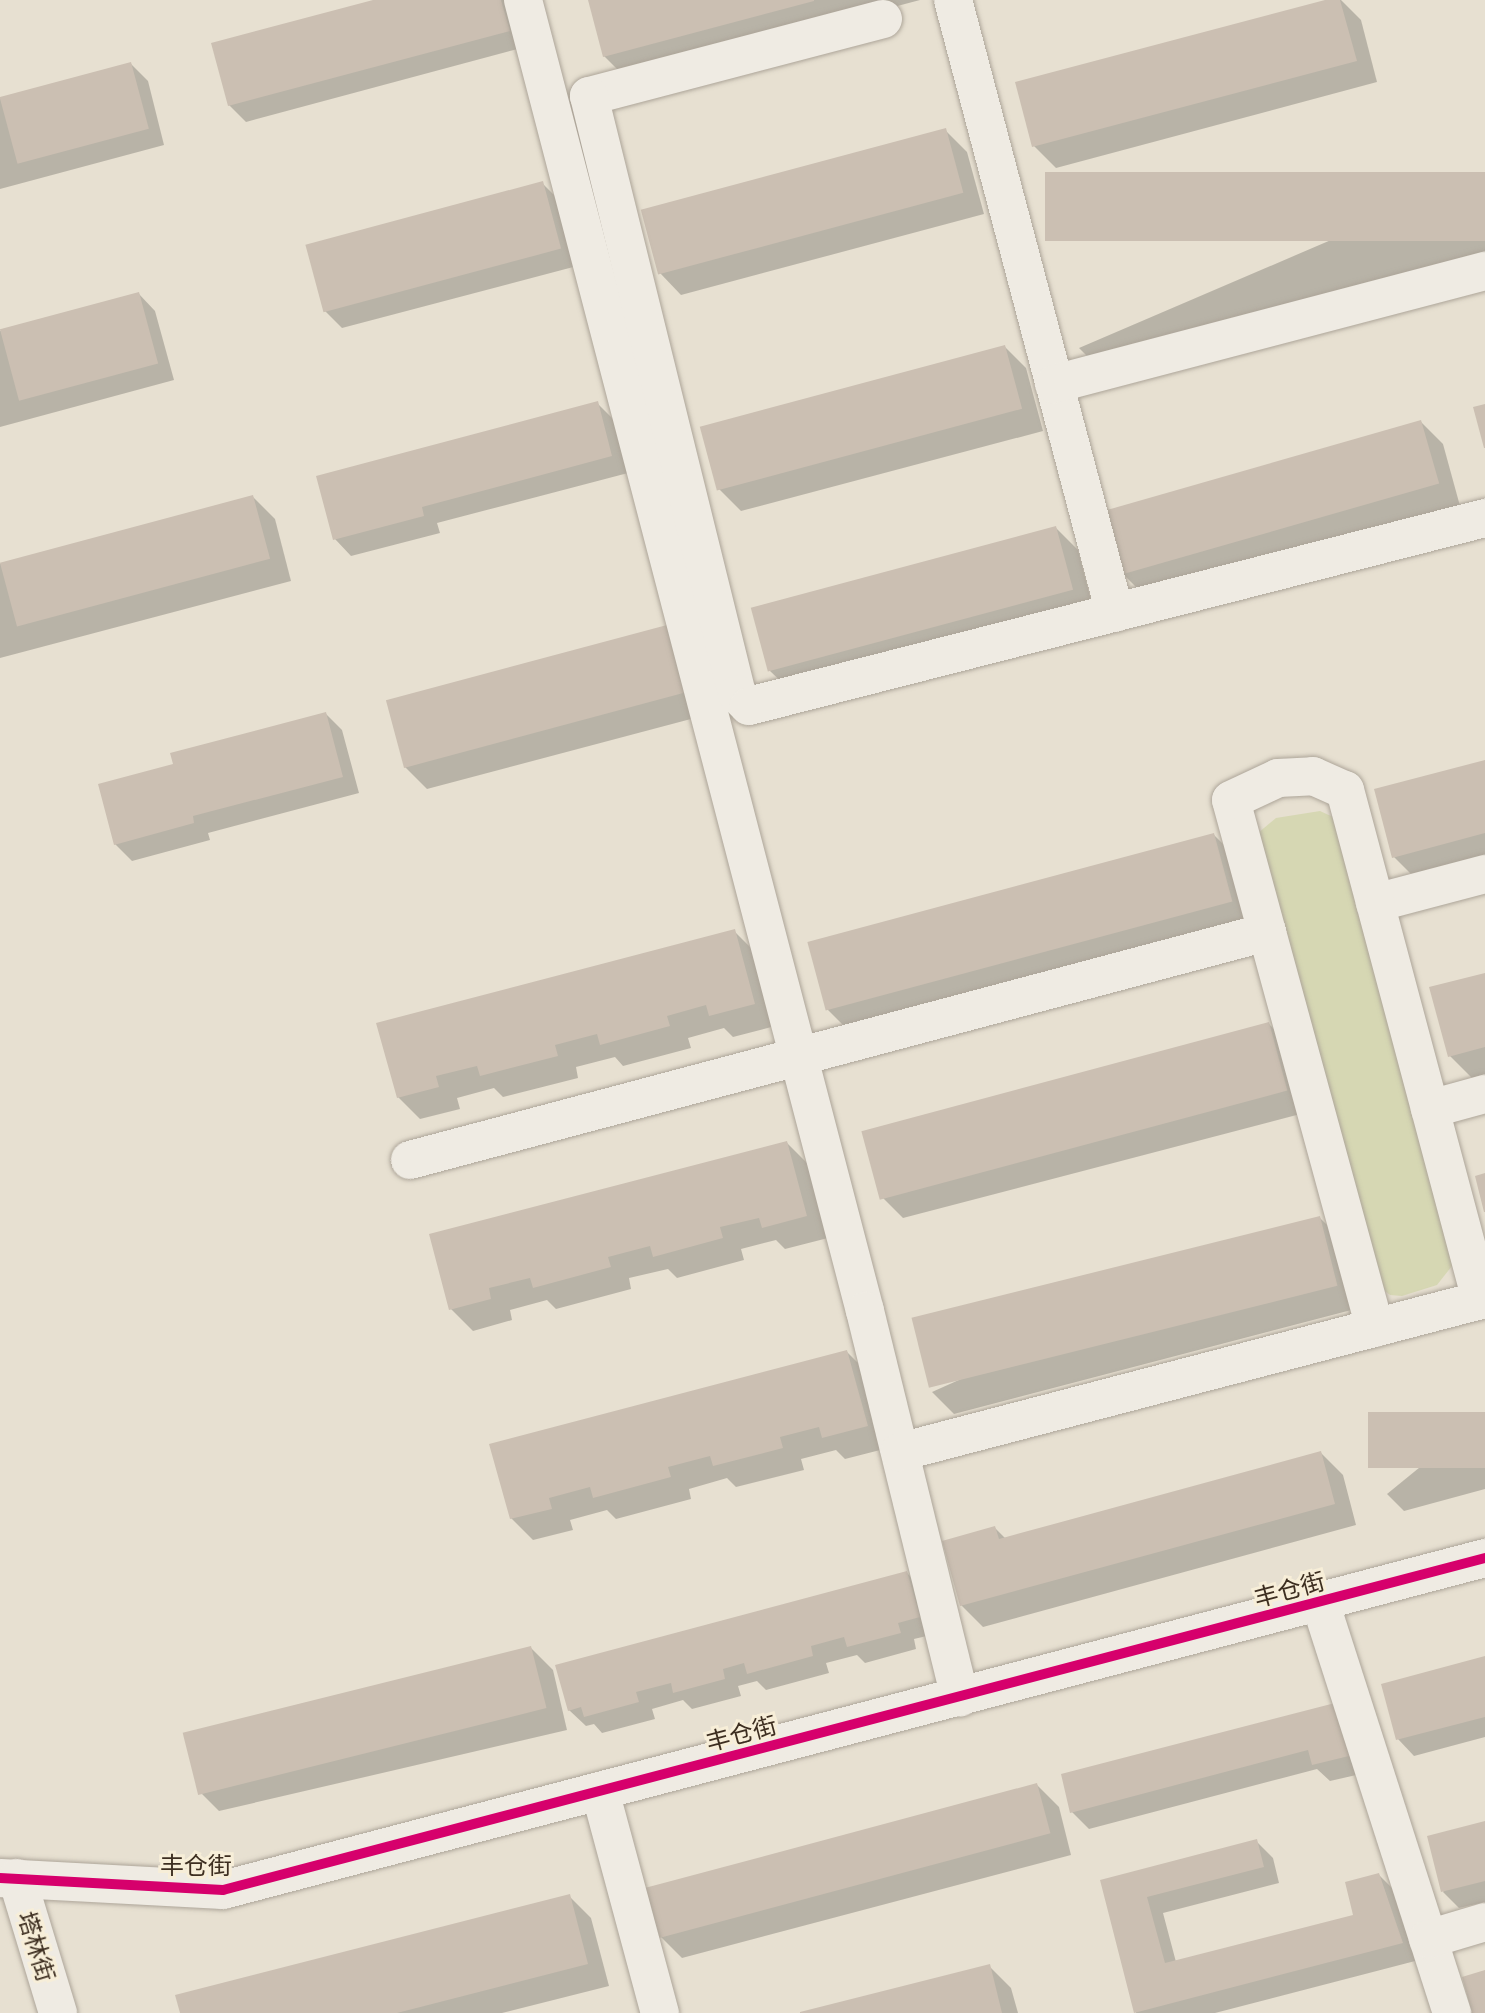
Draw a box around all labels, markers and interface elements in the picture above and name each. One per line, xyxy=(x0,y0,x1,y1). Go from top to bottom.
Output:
street label: 丰仓街 xyxy=(1250,1565,1328,1611)
street label: 丰仓街 xyxy=(702,1709,780,1755)
street label: 丰仓街 xyxy=(160,1850,232,1878)
street label: 塔林街 xyxy=(14,1907,62,1985)

